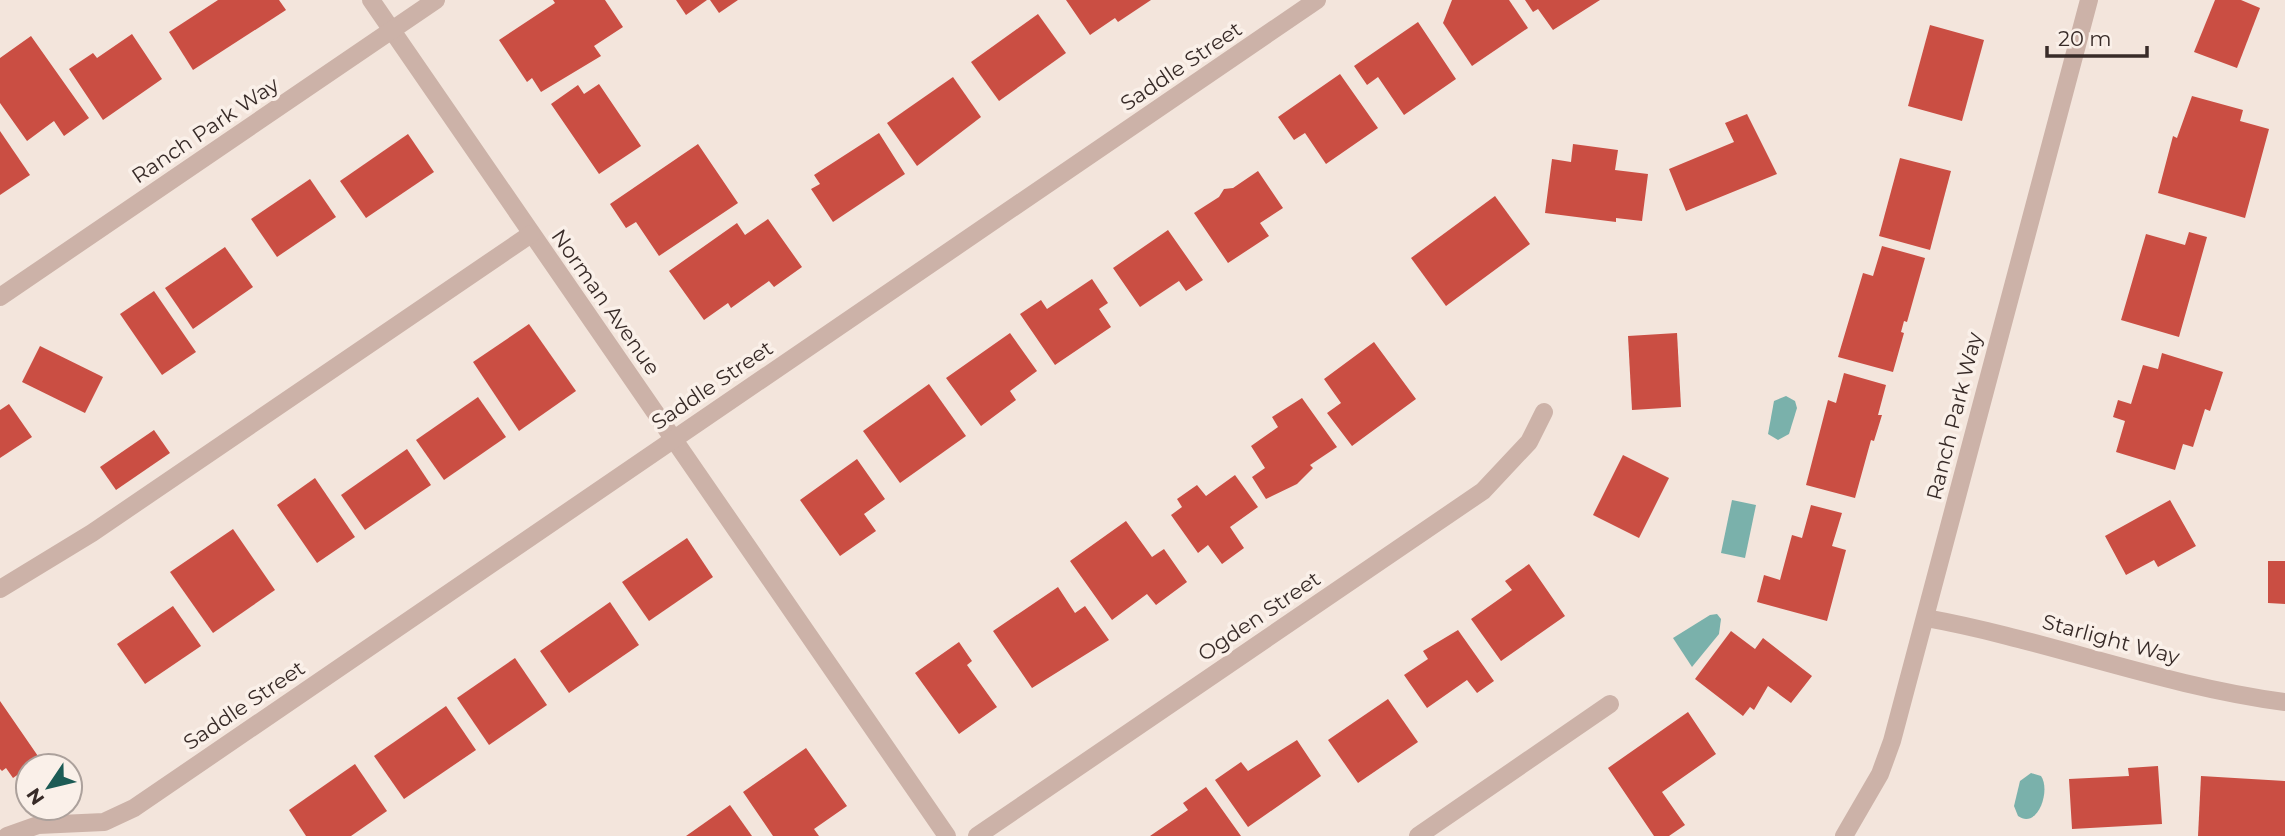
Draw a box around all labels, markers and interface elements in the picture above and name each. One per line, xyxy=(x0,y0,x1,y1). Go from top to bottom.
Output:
scale bar xyxy=(2047,14,2147,58)
street label: Saddle Street xyxy=(1116,16,1246,116)
text: 20 m xyxy=(2058,26,2112,51)
street label: Ranch Park Way xyxy=(127,71,284,188)
street label: Norman Avenue xyxy=(546,224,666,380)
street label: Ranch Park Way xyxy=(1921,329,1987,502)
street label: Saddle Street xyxy=(647,335,777,435)
street label: Ogden Street xyxy=(1193,566,1325,666)
street label: Starlight Way xyxy=(2040,609,2183,669)
street label: Saddle Street xyxy=(179,655,309,755)
north arrow xyxy=(14,752,84,822)
text: N xyxy=(22,784,49,809)

